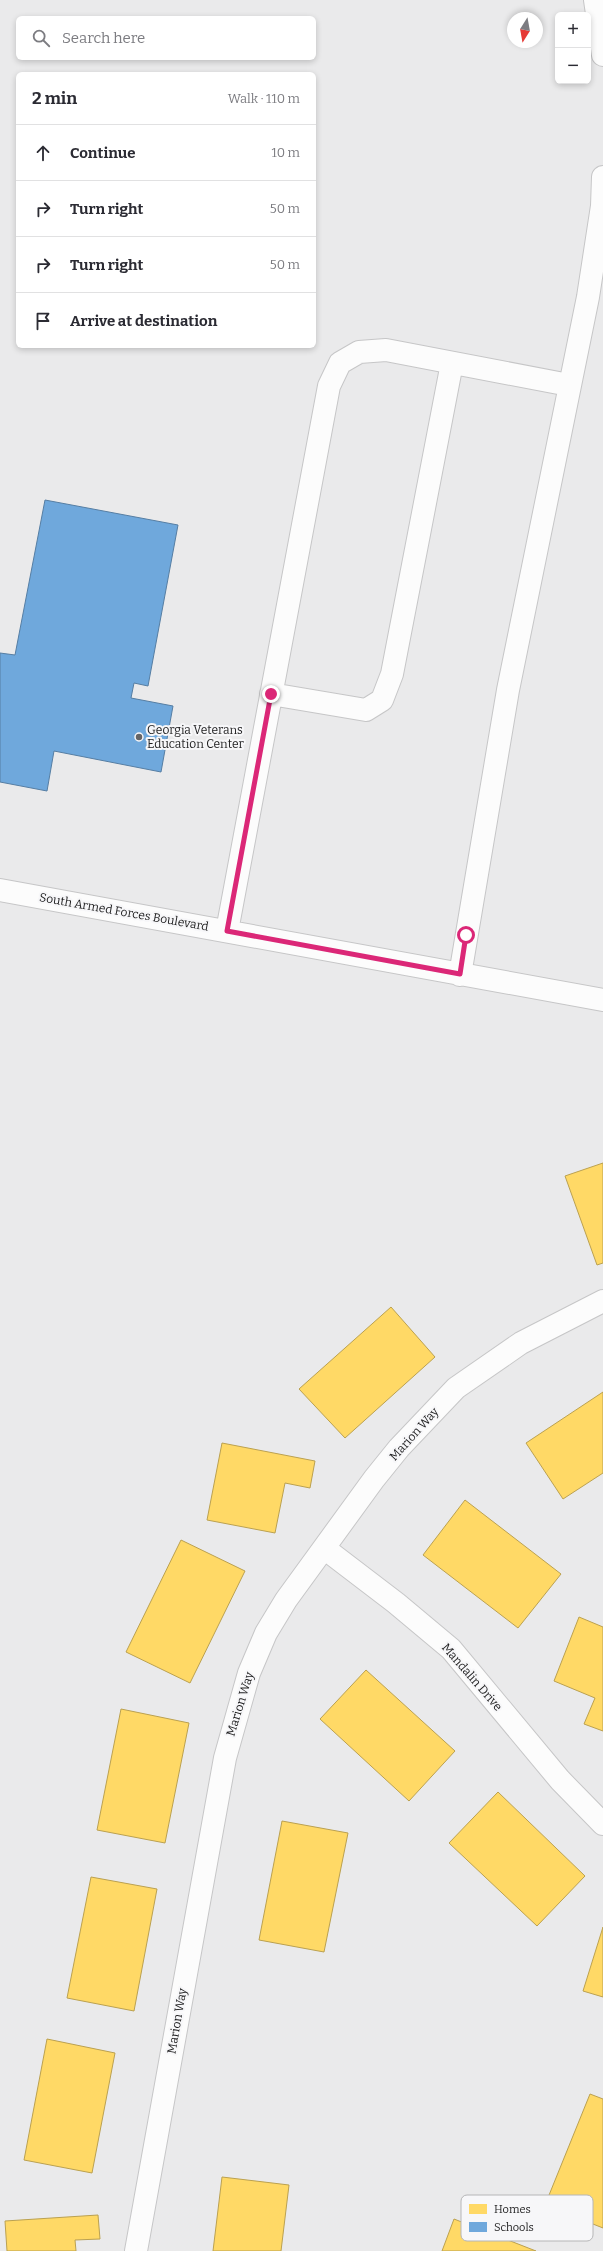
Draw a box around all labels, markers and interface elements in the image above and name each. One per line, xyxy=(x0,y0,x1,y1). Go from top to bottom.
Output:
north arrow xyxy=(507,12,543,48)
map controls xyxy=(555,12,591,84)
button: + xyxy=(555,12,591,48)
search box xyxy=(16,16,316,60)
icon: search xyxy=(30,27,52,49)
text: Search here xyxy=(62,29,145,47)
button: − xyxy=(555,48,591,84)
text: 2 min xyxy=(32,88,77,109)
text: Walk · 110 m xyxy=(228,91,300,106)
icon: ahead xyxy=(32,142,54,164)
text: Continue xyxy=(70,144,136,162)
text: 10 m xyxy=(271,145,300,160)
icon: right xyxy=(32,198,54,220)
text: Turn right xyxy=(70,200,143,218)
text: 50 m xyxy=(270,201,300,216)
icon: right xyxy=(32,254,54,276)
text: Turn right xyxy=(70,256,143,274)
text: 50 m xyxy=(270,257,300,272)
icon: arrive xyxy=(32,310,54,332)
text: Arrive at destination xyxy=(70,312,217,330)
route end xyxy=(262,685,280,703)
place label: Georgia Veterans Education Center xyxy=(147,723,244,751)
marker: Georgia Veterans Education Center xyxy=(134,732,144,742)
street label: South Armed Forces Boulevard xyxy=(38,890,210,934)
route start xyxy=(457,926,475,944)
street label: Marion Way xyxy=(387,1404,442,1463)
street label: Mandalin Drive xyxy=(439,1640,505,1714)
street label: Marion Way xyxy=(224,1670,257,1738)
street label: Marion Way xyxy=(164,1986,190,2055)
legend xyxy=(461,2195,593,2241)
text: Homes xyxy=(494,2203,531,2216)
text: Schools xyxy=(494,2221,534,2234)

